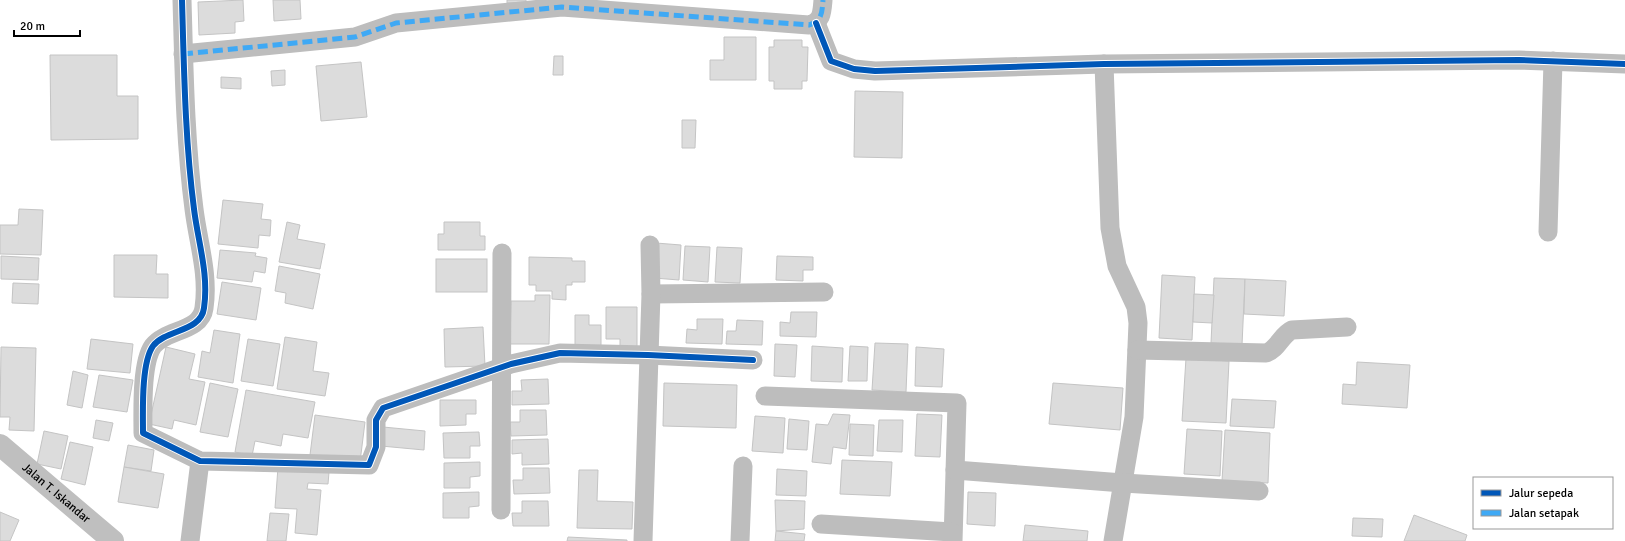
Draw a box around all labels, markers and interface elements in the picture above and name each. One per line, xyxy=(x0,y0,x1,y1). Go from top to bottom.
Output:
scale bar xyxy=(14,12,80,38)
text: 20 m xyxy=(20,19,45,34)
street label: Jalan T. Iskandar xyxy=(19,460,94,527)
legend xyxy=(1473,477,1613,529)
text: Jalur sepeda xyxy=(1509,486,1573,501)
text: Jalan setapak xyxy=(1509,506,1579,521)

